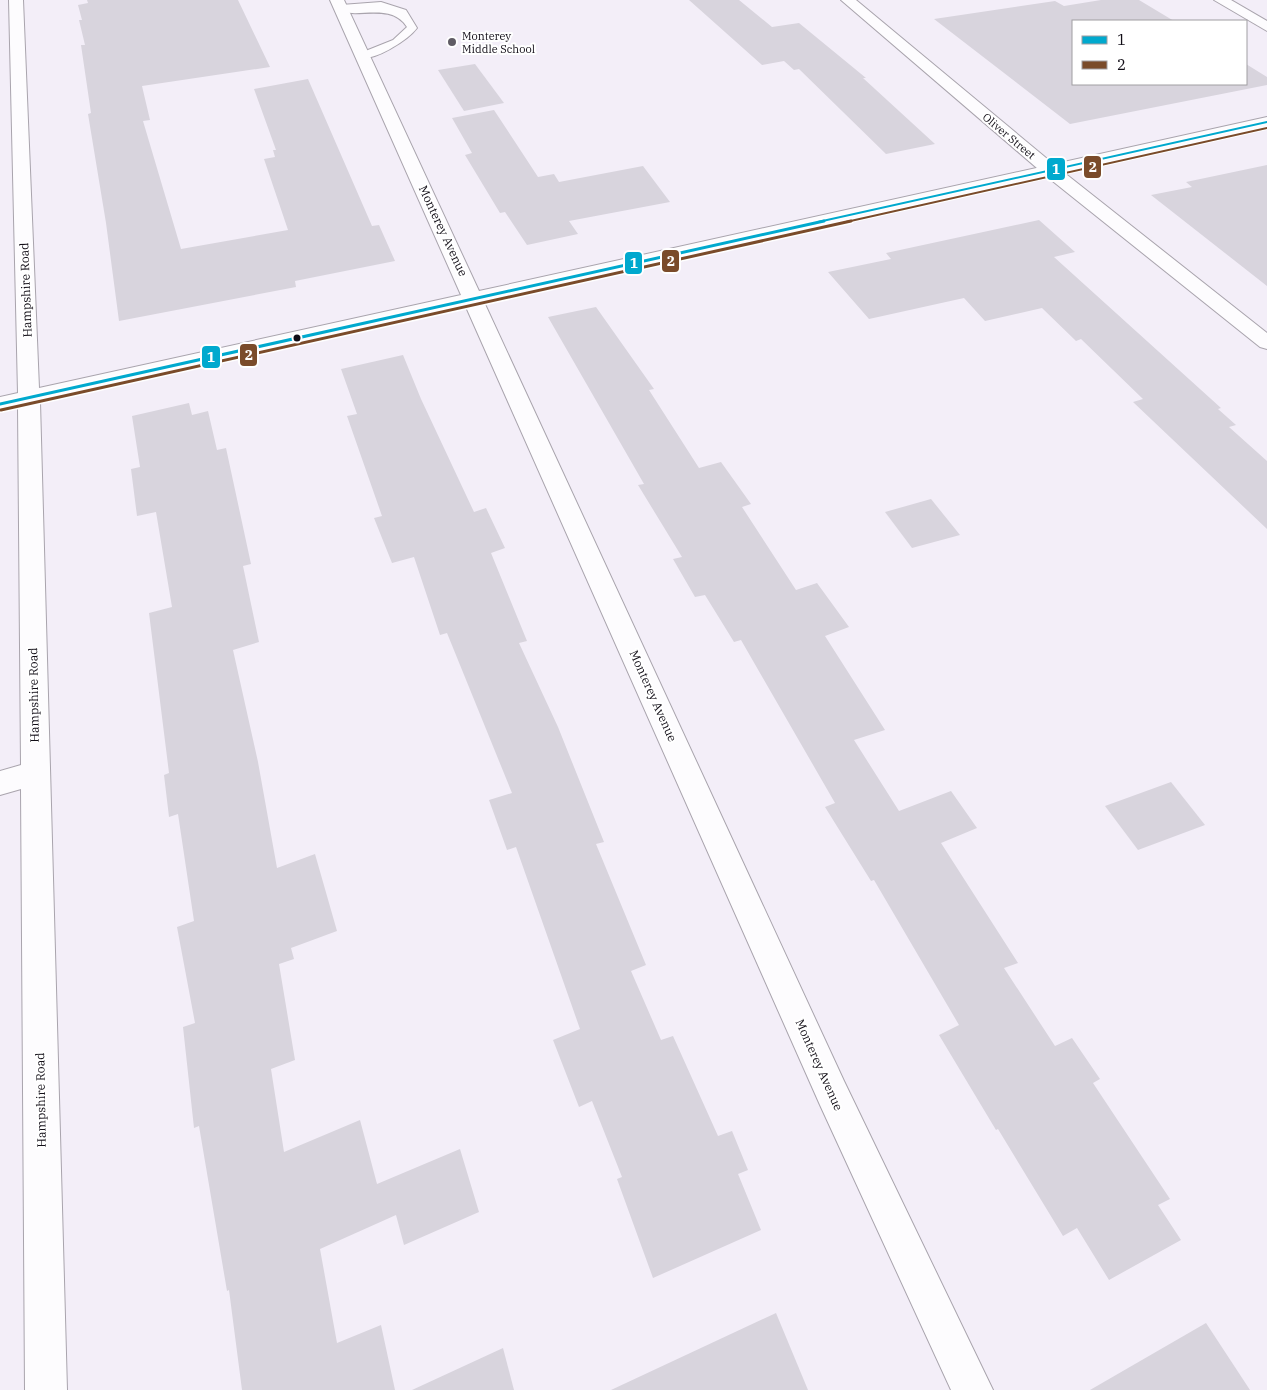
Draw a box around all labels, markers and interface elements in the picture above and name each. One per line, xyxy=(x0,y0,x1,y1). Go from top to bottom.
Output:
legend xyxy=(1072,20,1247,85)
place label: Monterey Middle School xyxy=(462,29,535,56)
text: 1 xyxy=(1117,30,1126,49)
marker: Monterey Middle School xyxy=(446,36,458,48)
text: 2 xyxy=(1117,55,1126,74)
street label: Oliver Street xyxy=(980,110,1038,162)
line badge: 2 xyxy=(1083,155,1102,179)
line badge: 1 xyxy=(1046,157,1066,181)
text: 2 xyxy=(1089,158,1097,176)
text: 1 xyxy=(1052,160,1060,178)
street label: Monterey Avenue xyxy=(416,183,471,279)
street label: Hampshire Road xyxy=(16,242,35,338)
line badge: 2 xyxy=(661,249,680,273)
line badge: 1 xyxy=(624,251,643,275)
text: 2 xyxy=(667,252,675,270)
text: 1 xyxy=(630,254,638,272)
unlabelled marker xyxy=(292,333,302,343)
line badge: 2 xyxy=(239,343,258,367)
line badge: 1 xyxy=(201,345,221,369)
text: 2 xyxy=(245,346,253,364)
text: 1 xyxy=(207,348,215,366)
street label: Hampshire Road xyxy=(25,647,42,743)
street label: Monterey Avenue xyxy=(627,648,680,744)
street label: Monterey Avenue xyxy=(793,1017,846,1113)
street label: Hampshire Road xyxy=(32,1052,49,1148)

